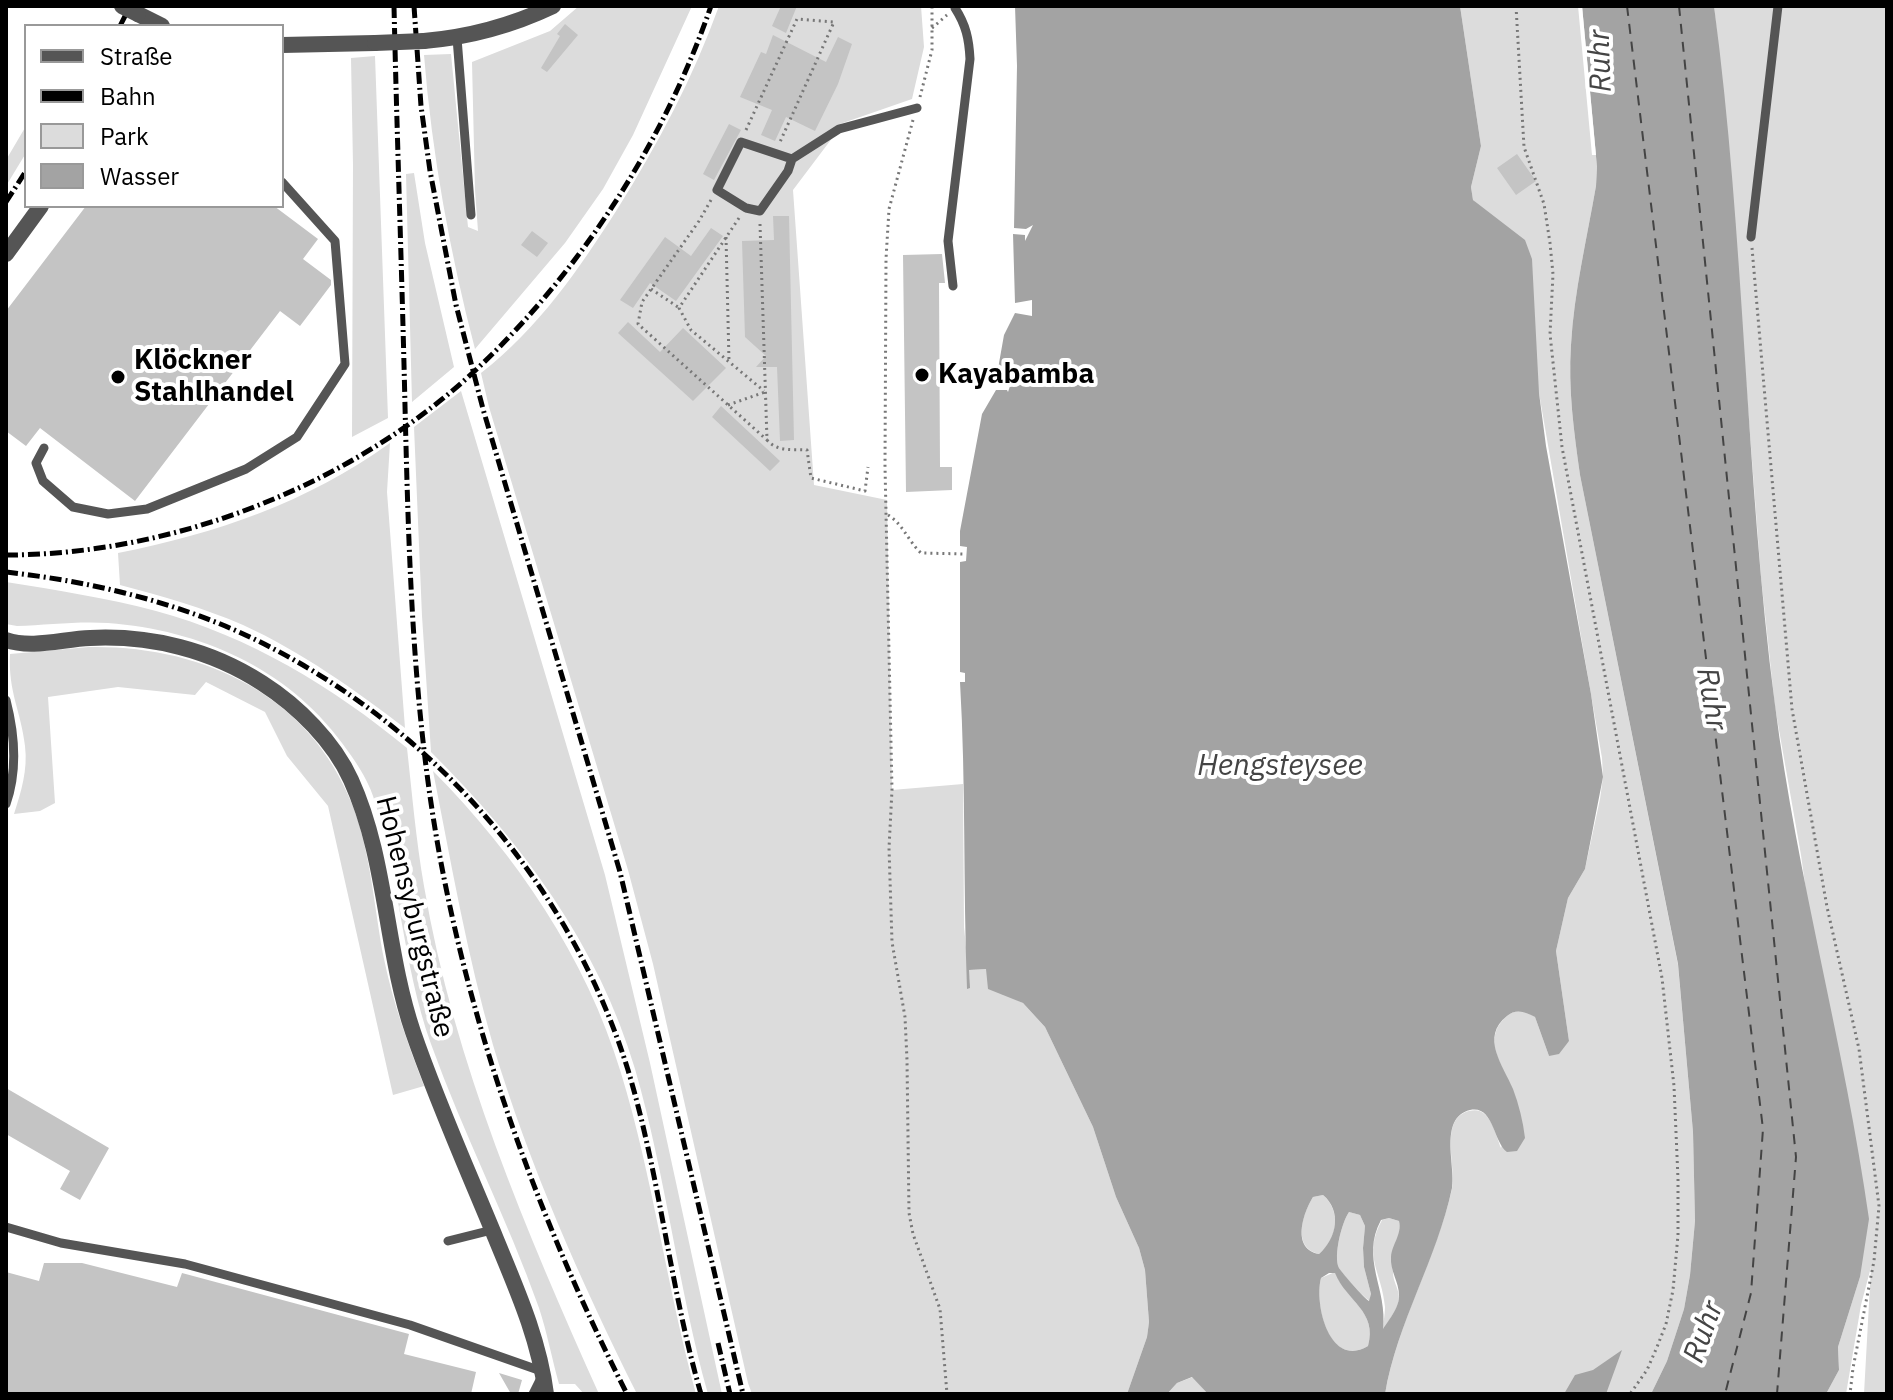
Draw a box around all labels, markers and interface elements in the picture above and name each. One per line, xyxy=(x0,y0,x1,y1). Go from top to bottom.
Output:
legend xyxy=(24,24,284,208)
water label: Ruhr xyxy=(1582,29,1620,93)
text: Straße xyxy=(100,40,172,72)
text: Bahn xyxy=(100,80,156,112)
text: Park xyxy=(100,120,149,152)
text: Wasser xyxy=(100,160,179,192)
place label: Klöckner Stahlhandel xyxy=(134,344,294,410)
place label: Kayabamba xyxy=(938,358,1094,392)
marker: Kayabamba xyxy=(913,366,931,384)
marker: Klöckner Stahlhandel xyxy=(109,368,127,386)
water label: Ruhr xyxy=(1688,665,1734,733)
water label: Hengsteysee xyxy=(1197,748,1363,784)
street label: Hohensyburgstraße xyxy=(368,793,460,1041)
water label: Ruhr xyxy=(1676,1296,1732,1368)

